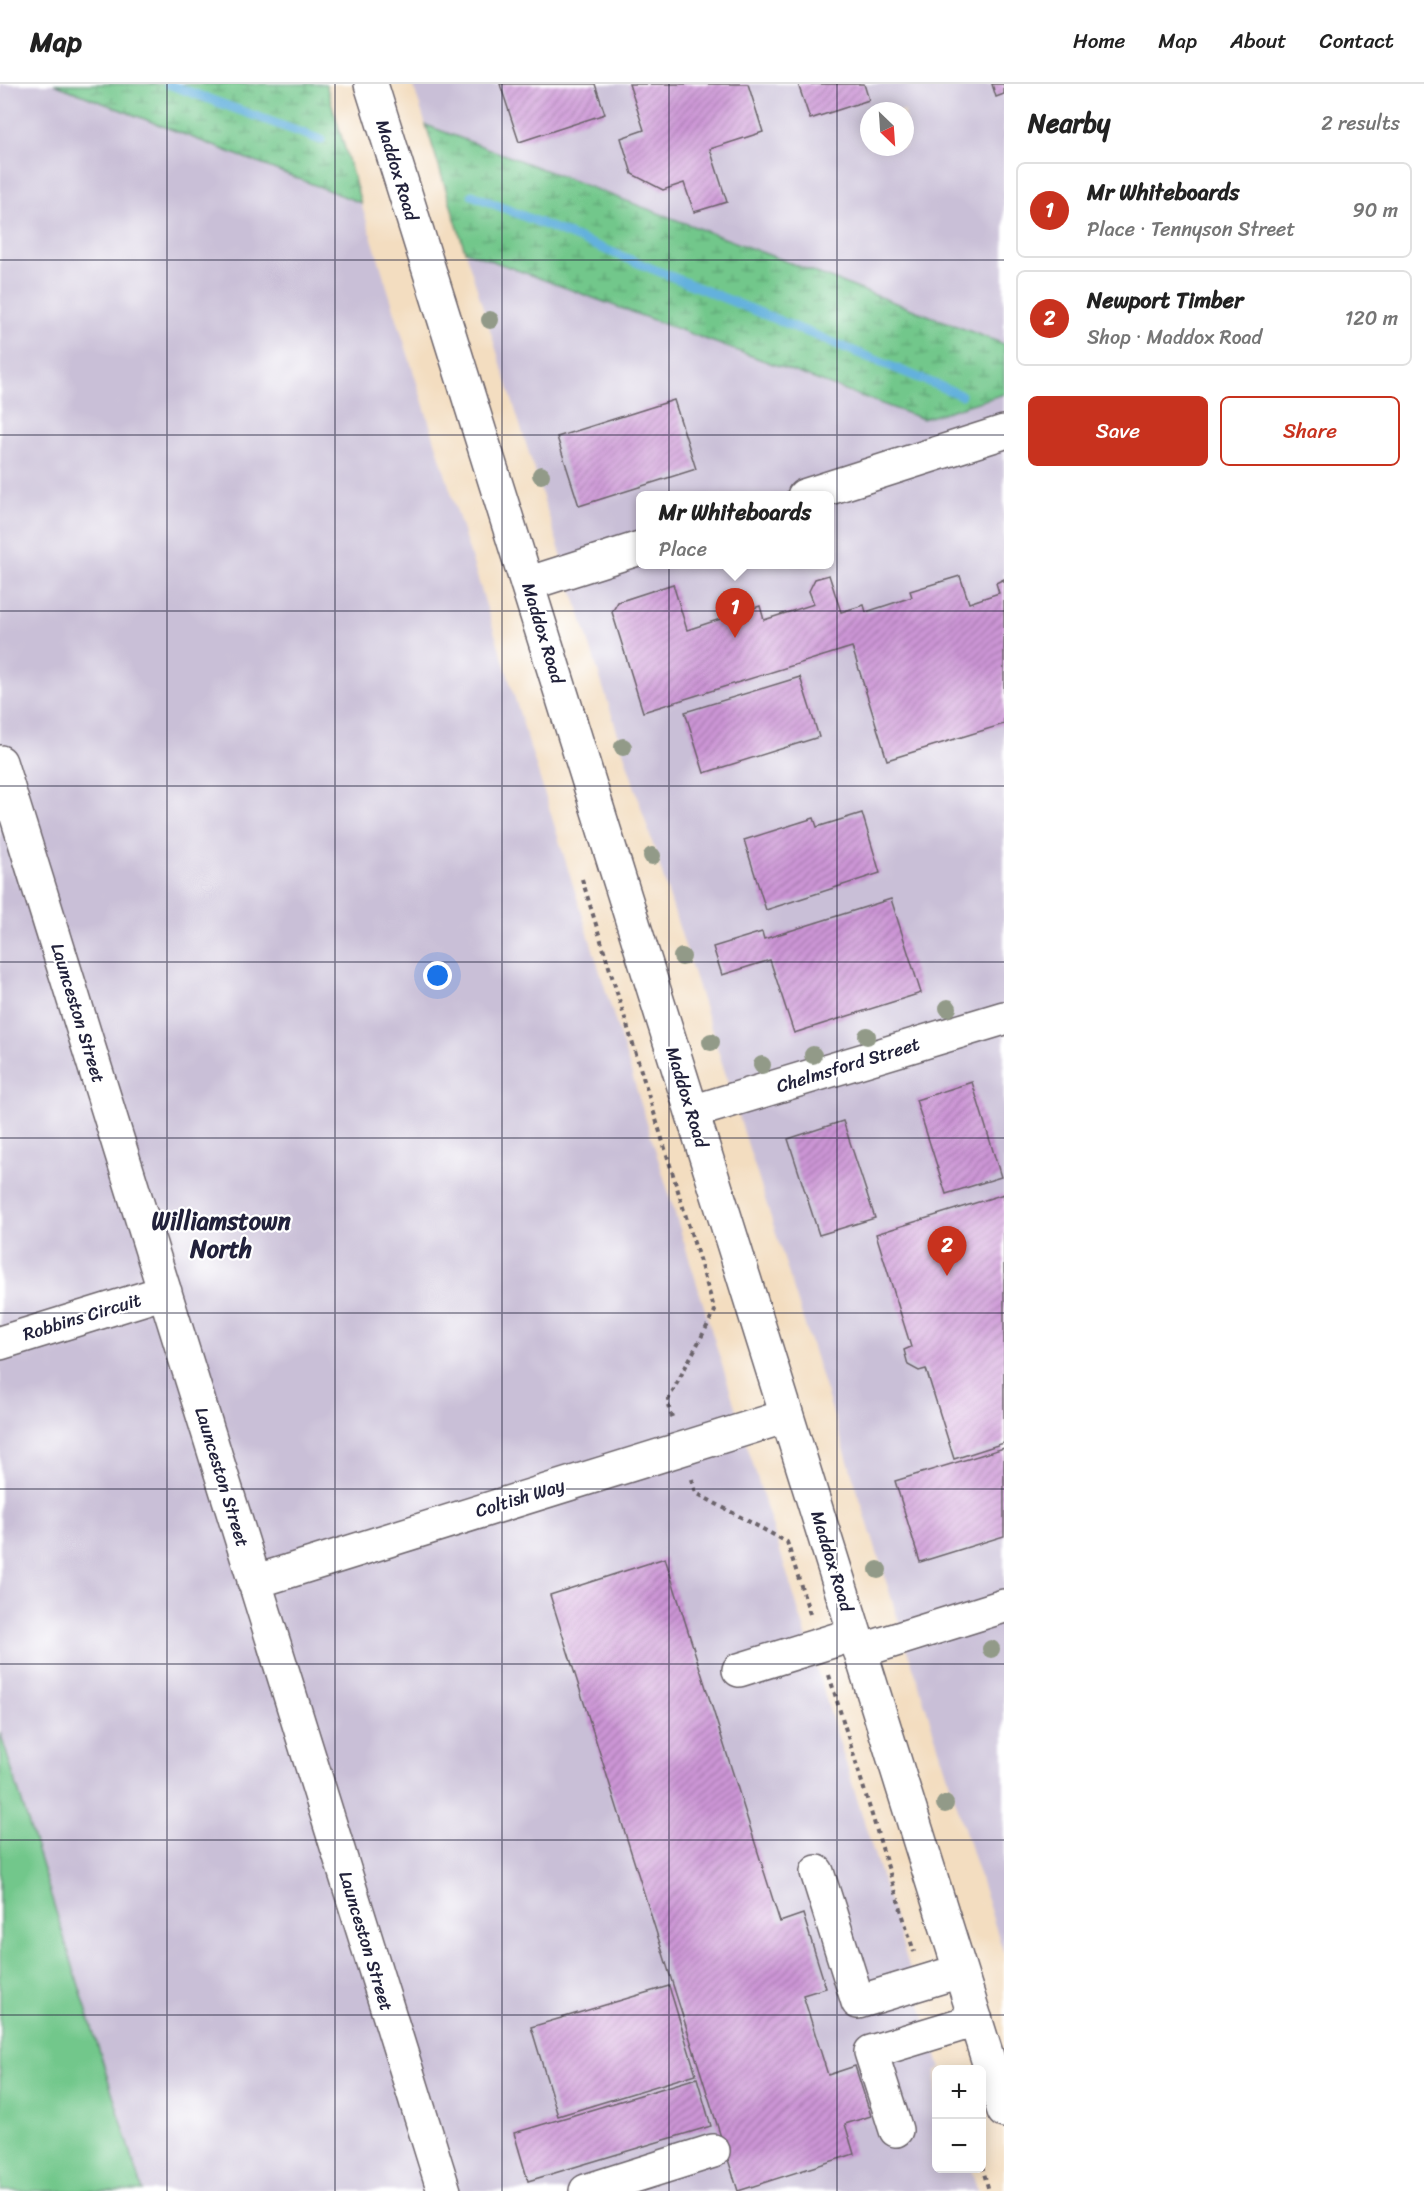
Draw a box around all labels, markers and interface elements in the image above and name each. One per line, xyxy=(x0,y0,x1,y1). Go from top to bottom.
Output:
text: Map xyxy=(30,17,82,66)
text: Home xyxy=(1073,22,1125,60)
text: Map xyxy=(1158,22,1197,60)
text: About xyxy=(1230,22,1287,60)
text: Contact xyxy=(1320,22,1394,60)
text: Nearby xyxy=(1028,100,1110,146)
north arrow xyxy=(860,102,914,156)
text: 2 results xyxy=(1321,106,1400,141)
street label: Maddox Road xyxy=(366,116,428,226)
text: Mr Whiteboards xyxy=(1087,173,1239,212)
text: 1 xyxy=(1045,193,1054,228)
text: 90 m xyxy=(1353,193,1398,228)
text: Place · Tennyson Street xyxy=(1087,212,1295,247)
text: Newport Timber xyxy=(1087,281,1243,320)
text: 2 xyxy=(1044,301,1055,336)
text: 120 m xyxy=(1345,301,1398,336)
text: Shop · Maddox Road xyxy=(1087,320,1262,355)
button: Save xyxy=(1028,396,1208,466)
button: Share xyxy=(1220,396,1400,466)
popup xyxy=(636,491,834,569)
text: Mr Whiteboards xyxy=(659,493,811,532)
text: Place xyxy=(659,532,707,567)
street label: Maddox Road xyxy=(512,579,574,689)
pin: 1 xyxy=(716,588,754,638)
street label: Launceston Street xyxy=(42,939,115,1087)
your location xyxy=(423,961,452,990)
street label: Chelmsford Street xyxy=(772,1028,924,1102)
street label: Maddox Road xyxy=(656,1043,718,1153)
district label: Williamstown North xyxy=(151,1200,291,1270)
pin: 2 xyxy=(928,1226,966,1276)
street label: Robbins Circuit xyxy=(19,1284,145,1350)
street label: Launceston Street xyxy=(186,1403,259,1551)
street label: Coltish Way xyxy=(471,1469,569,1527)
street label: Maddox Road xyxy=(801,1507,863,1617)
street label: Launceston Street xyxy=(330,1867,403,2015)
map controls xyxy=(932,2065,986,2173)
button: + xyxy=(932,2065,986,2119)
button: − xyxy=(932,2119,986,2173)

